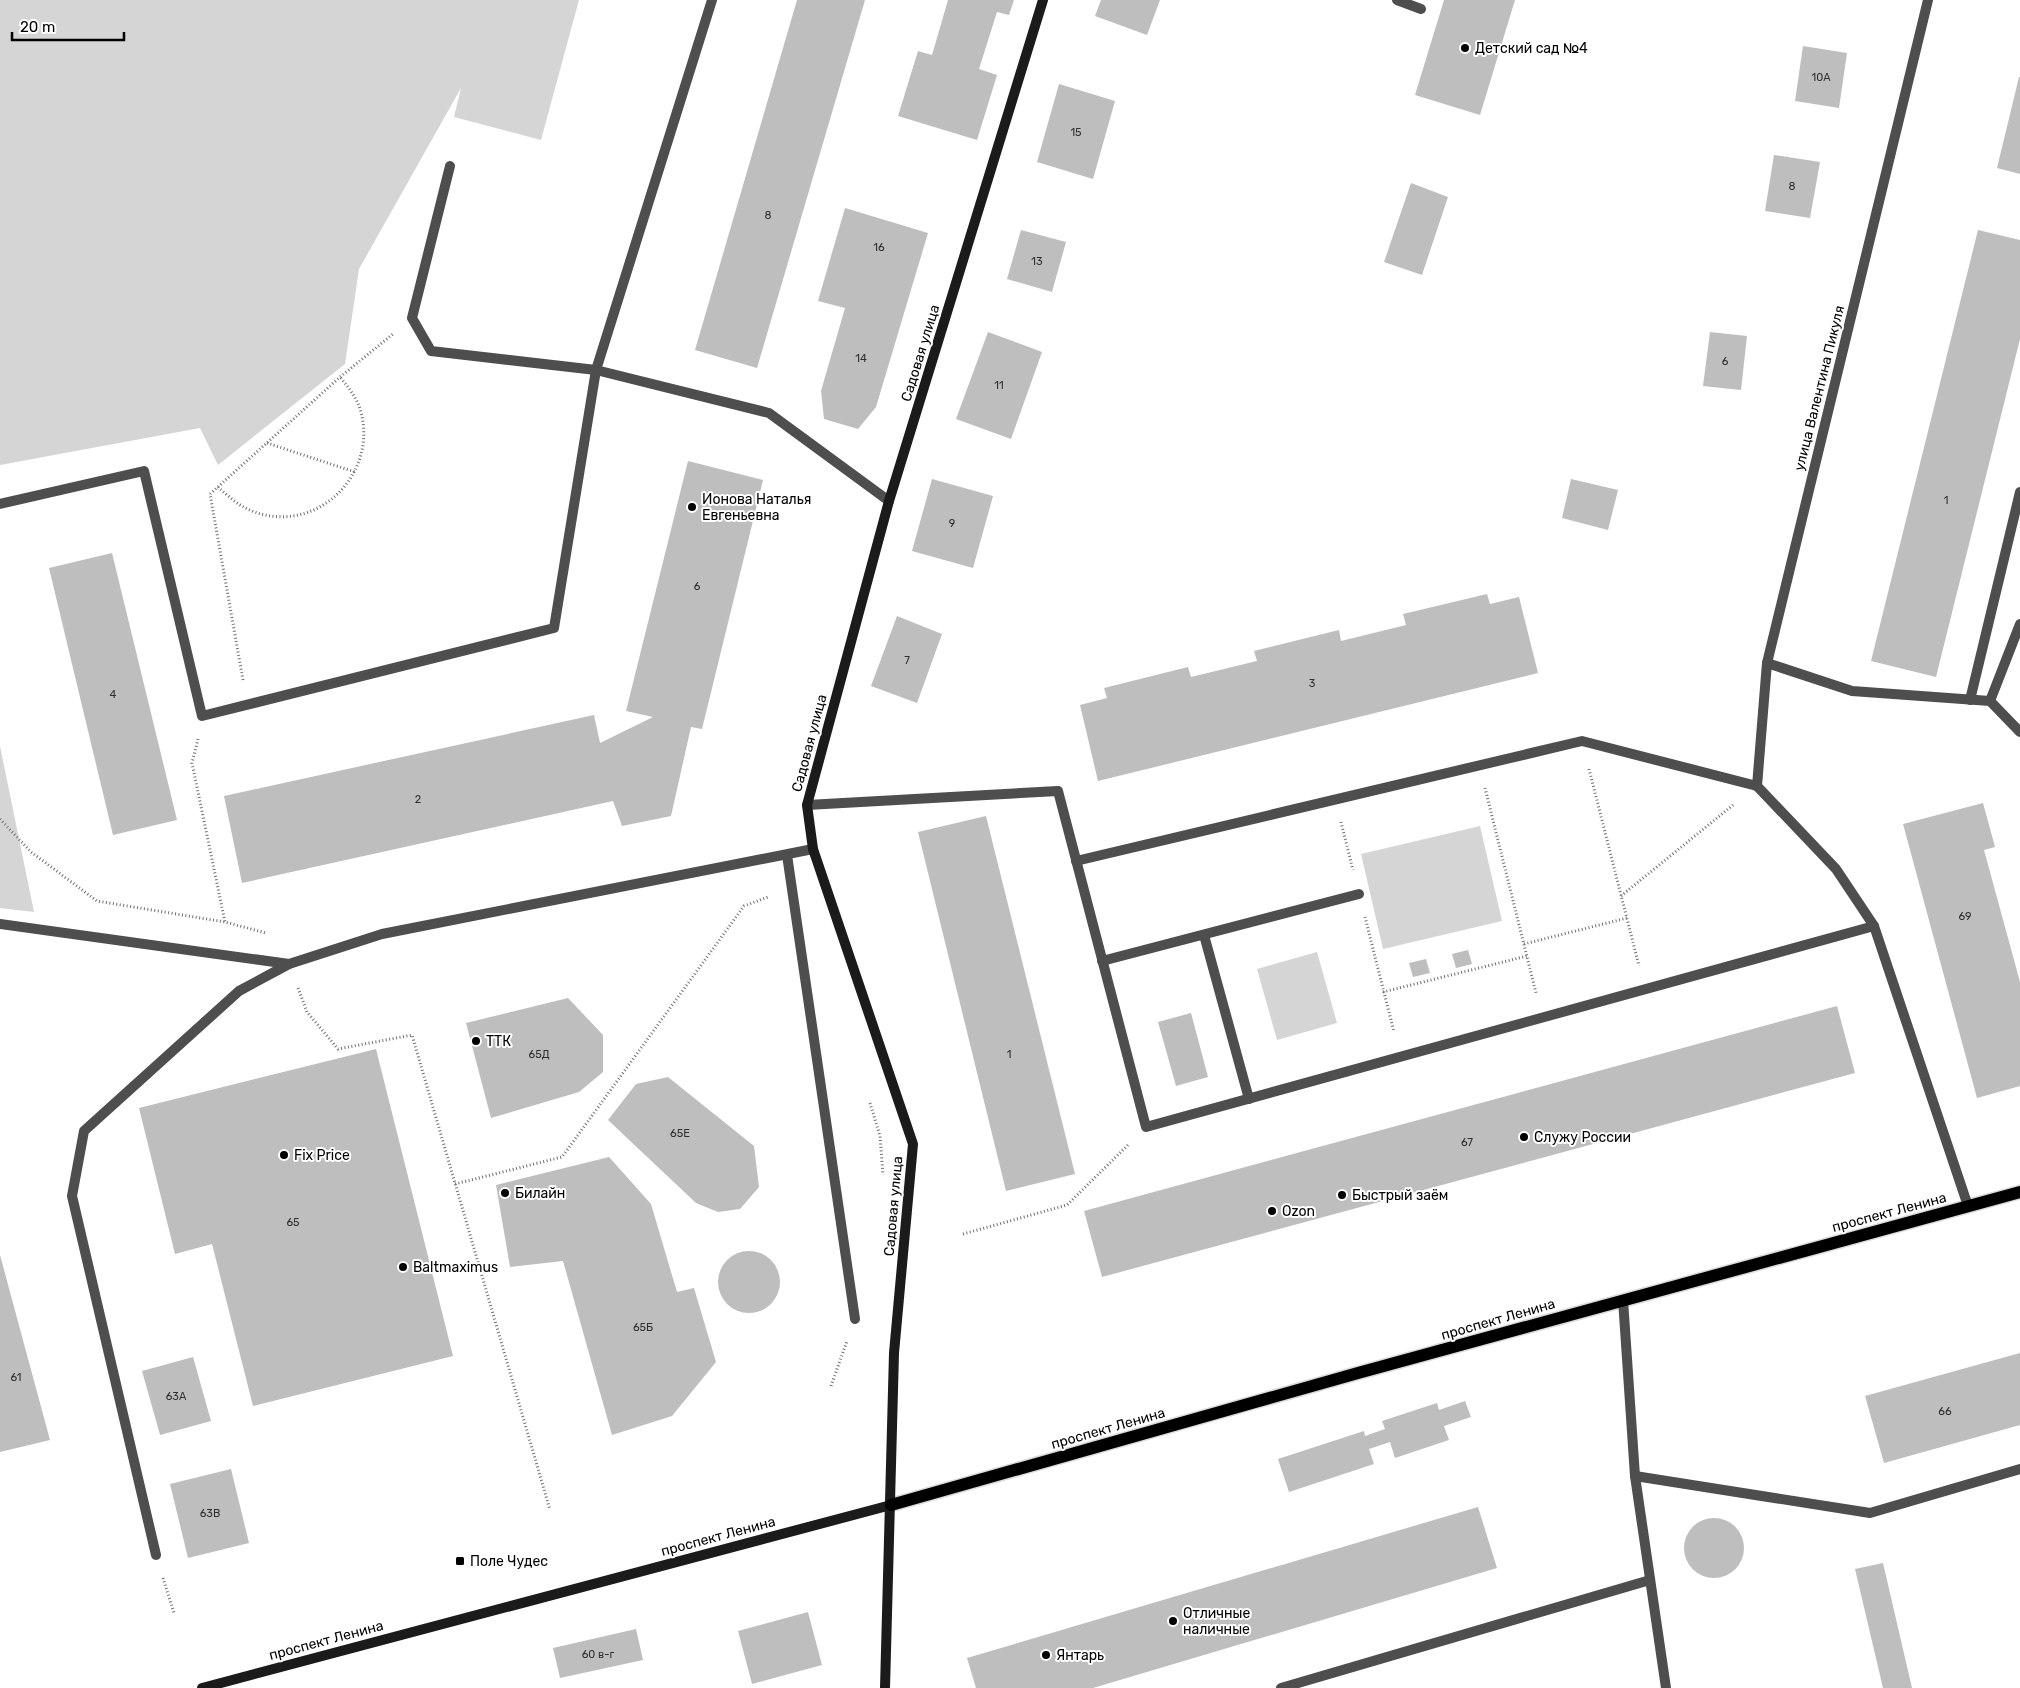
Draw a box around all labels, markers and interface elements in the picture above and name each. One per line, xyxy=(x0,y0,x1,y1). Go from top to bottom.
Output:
scale bar xyxy=(12,10,125,42)
text: 20 m xyxy=(20,18,55,36)
place label: Детский сад №4 xyxy=(1475,40,1588,57)
marker: Детский сад №4 xyxy=(1459,42,1471,54)
house number: 10А xyxy=(1811,71,1831,84)
house number: 15 xyxy=(1070,126,1082,139)
house number: 8 xyxy=(1789,180,1796,193)
house number: 8 xyxy=(765,209,772,222)
house number: 16 xyxy=(873,241,885,254)
house number: 13 xyxy=(1031,255,1043,268)
street label: Садовая улица xyxy=(898,303,943,404)
street label: улица Валентина Пикуля xyxy=(1791,304,1848,472)
house number: 14 xyxy=(855,352,867,365)
house number: 6 xyxy=(1722,355,1729,368)
house number: 11 xyxy=(994,379,1004,392)
place label: Ионова Наталья Евгеньевна xyxy=(702,491,811,524)
house number: 1 xyxy=(1944,494,1948,507)
marker: Ионова Наталья Евгеньевна xyxy=(686,501,698,513)
house number: 9 xyxy=(949,517,955,530)
house number: 6 xyxy=(694,580,701,593)
house number: 7 xyxy=(904,654,910,667)
house number: 3 xyxy=(1309,677,1316,690)
house number: 4 xyxy=(110,688,117,701)
street label: Садовая улица xyxy=(788,692,831,794)
house number: 2 xyxy=(415,793,421,806)
house number: 69 xyxy=(1958,910,1972,923)
place label: ТТК xyxy=(486,1033,511,1050)
marker: ТТК xyxy=(470,1035,482,1047)
house number: 65Д xyxy=(529,1048,550,1061)
house number: 1 xyxy=(1007,1048,1011,1061)
house number: 65Е xyxy=(670,1127,690,1140)
place label: Служу России xyxy=(1534,1129,1631,1146)
marker: Служу России xyxy=(1518,1131,1530,1143)
house number: 67 xyxy=(1461,1136,1473,1149)
place label: Fix Price xyxy=(294,1147,350,1164)
marker: Fix Price xyxy=(278,1149,290,1161)
street label: Садовая улица xyxy=(881,1155,906,1257)
place label: Билайн xyxy=(515,1185,565,1202)
marker: Билайн xyxy=(499,1187,511,1199)
place label: Быстрый заём xyxy=(1352,1187,1448,1204)
marker: Быстрый заём xyxy=(1336,1189,1348,1201)
street label: проспект Ленина xyxy=(1830,1189,1948,1236)
place label: Ozon xyxy=(1282,1203,1315,1220)
marker: Ozon xyxy=(1266,1205,1278,1217)
house number: 65 xyxy=(286,1216,300,1229)
place label: Baltmaximus xyxy=(413,1259,498,1276)
marker: Baltmaximus xyxy=(397,1261,409,1273)
street label: проспект Ленина xyxy=(1439,1295,1557,1344)
house number: 65Б xyxy=(633,1321,653,1334)
house number: 61 xyxy=(10,1371,22,1384)
house number: 63А xyxy=(166,1390,187,1403)
street label: проспект Ленина xyxy=(1049,1404,1167,1453)
house number: 66 xyxy=(1938,1405,1952,1418)
house number: 63В xyxy=(200,1507,220,1520)
street label: проспект Ленина xyxy=(659,1513,777,1560)
place label: Поле Чудес xyxy=(470,1553,548,1570)
marker: Поле Чудес xyxy=(454,1555,466,1567)
place label: Отличные наличные xyxy=(1183,1605,1250,1638)
marker: Отличные наличные xyxy=(1167,1615,1179,1627)
street label: проспект Ленина xyxy=(267,1617,385,1664)
place label: Янтарь xyxy=(1056,1647,1104,1664)
house number: 60 в-г xyxy=(582,1648,615,1661)
marker: Янтарь xyxy=(1040,1649,1052,1661)

